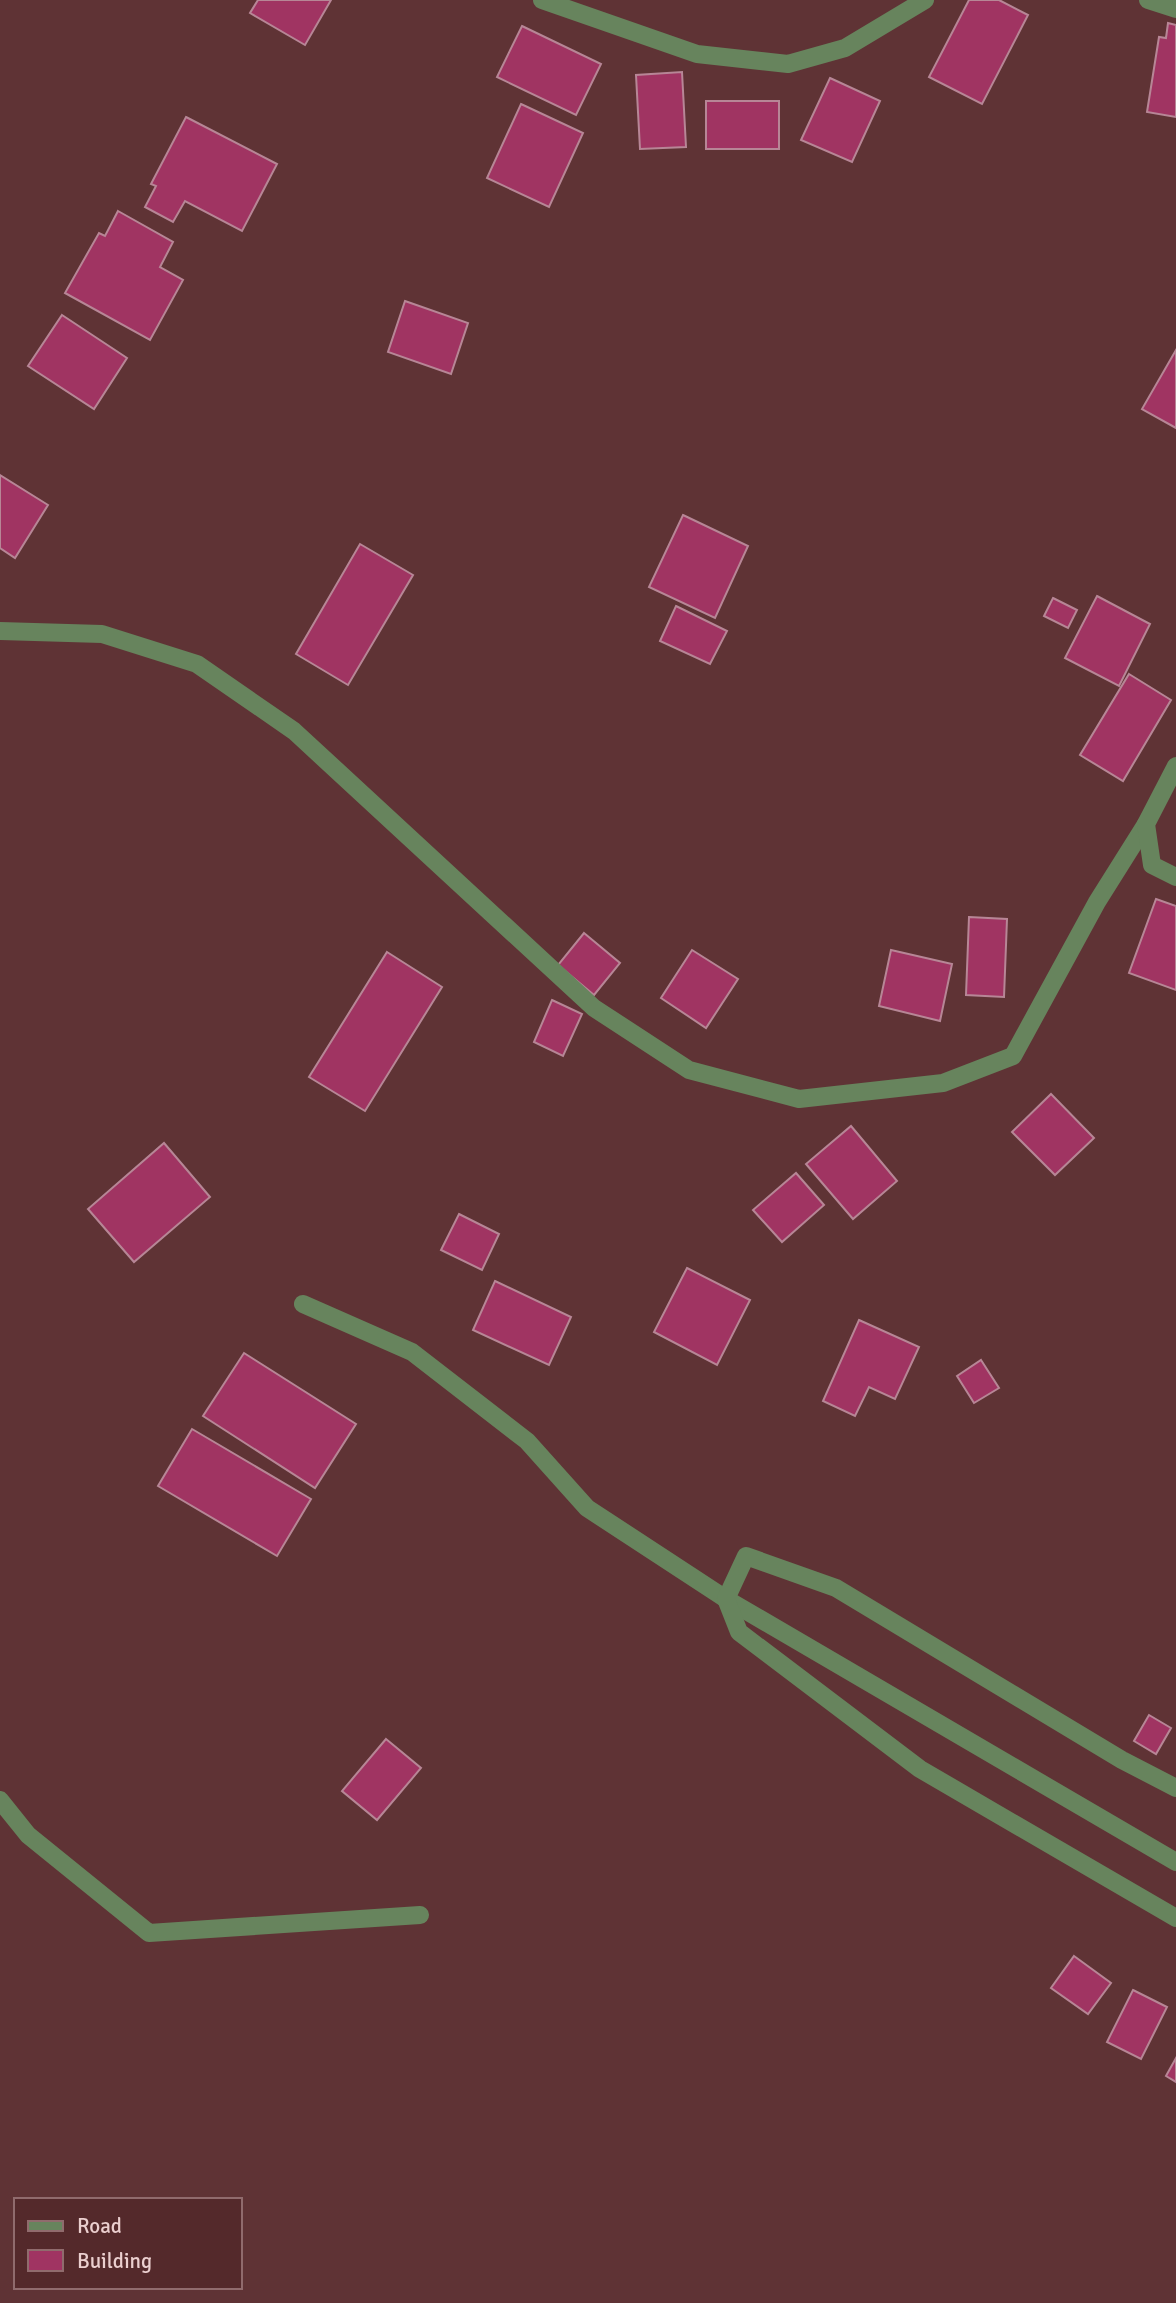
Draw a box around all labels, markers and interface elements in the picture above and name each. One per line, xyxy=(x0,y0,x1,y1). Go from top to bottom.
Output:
legend xyxy=(14,2198,242,2289)
text: Road xyxy=(77,2213,122,2239)
text: Building xyxy=(77,2248,152,2274)

